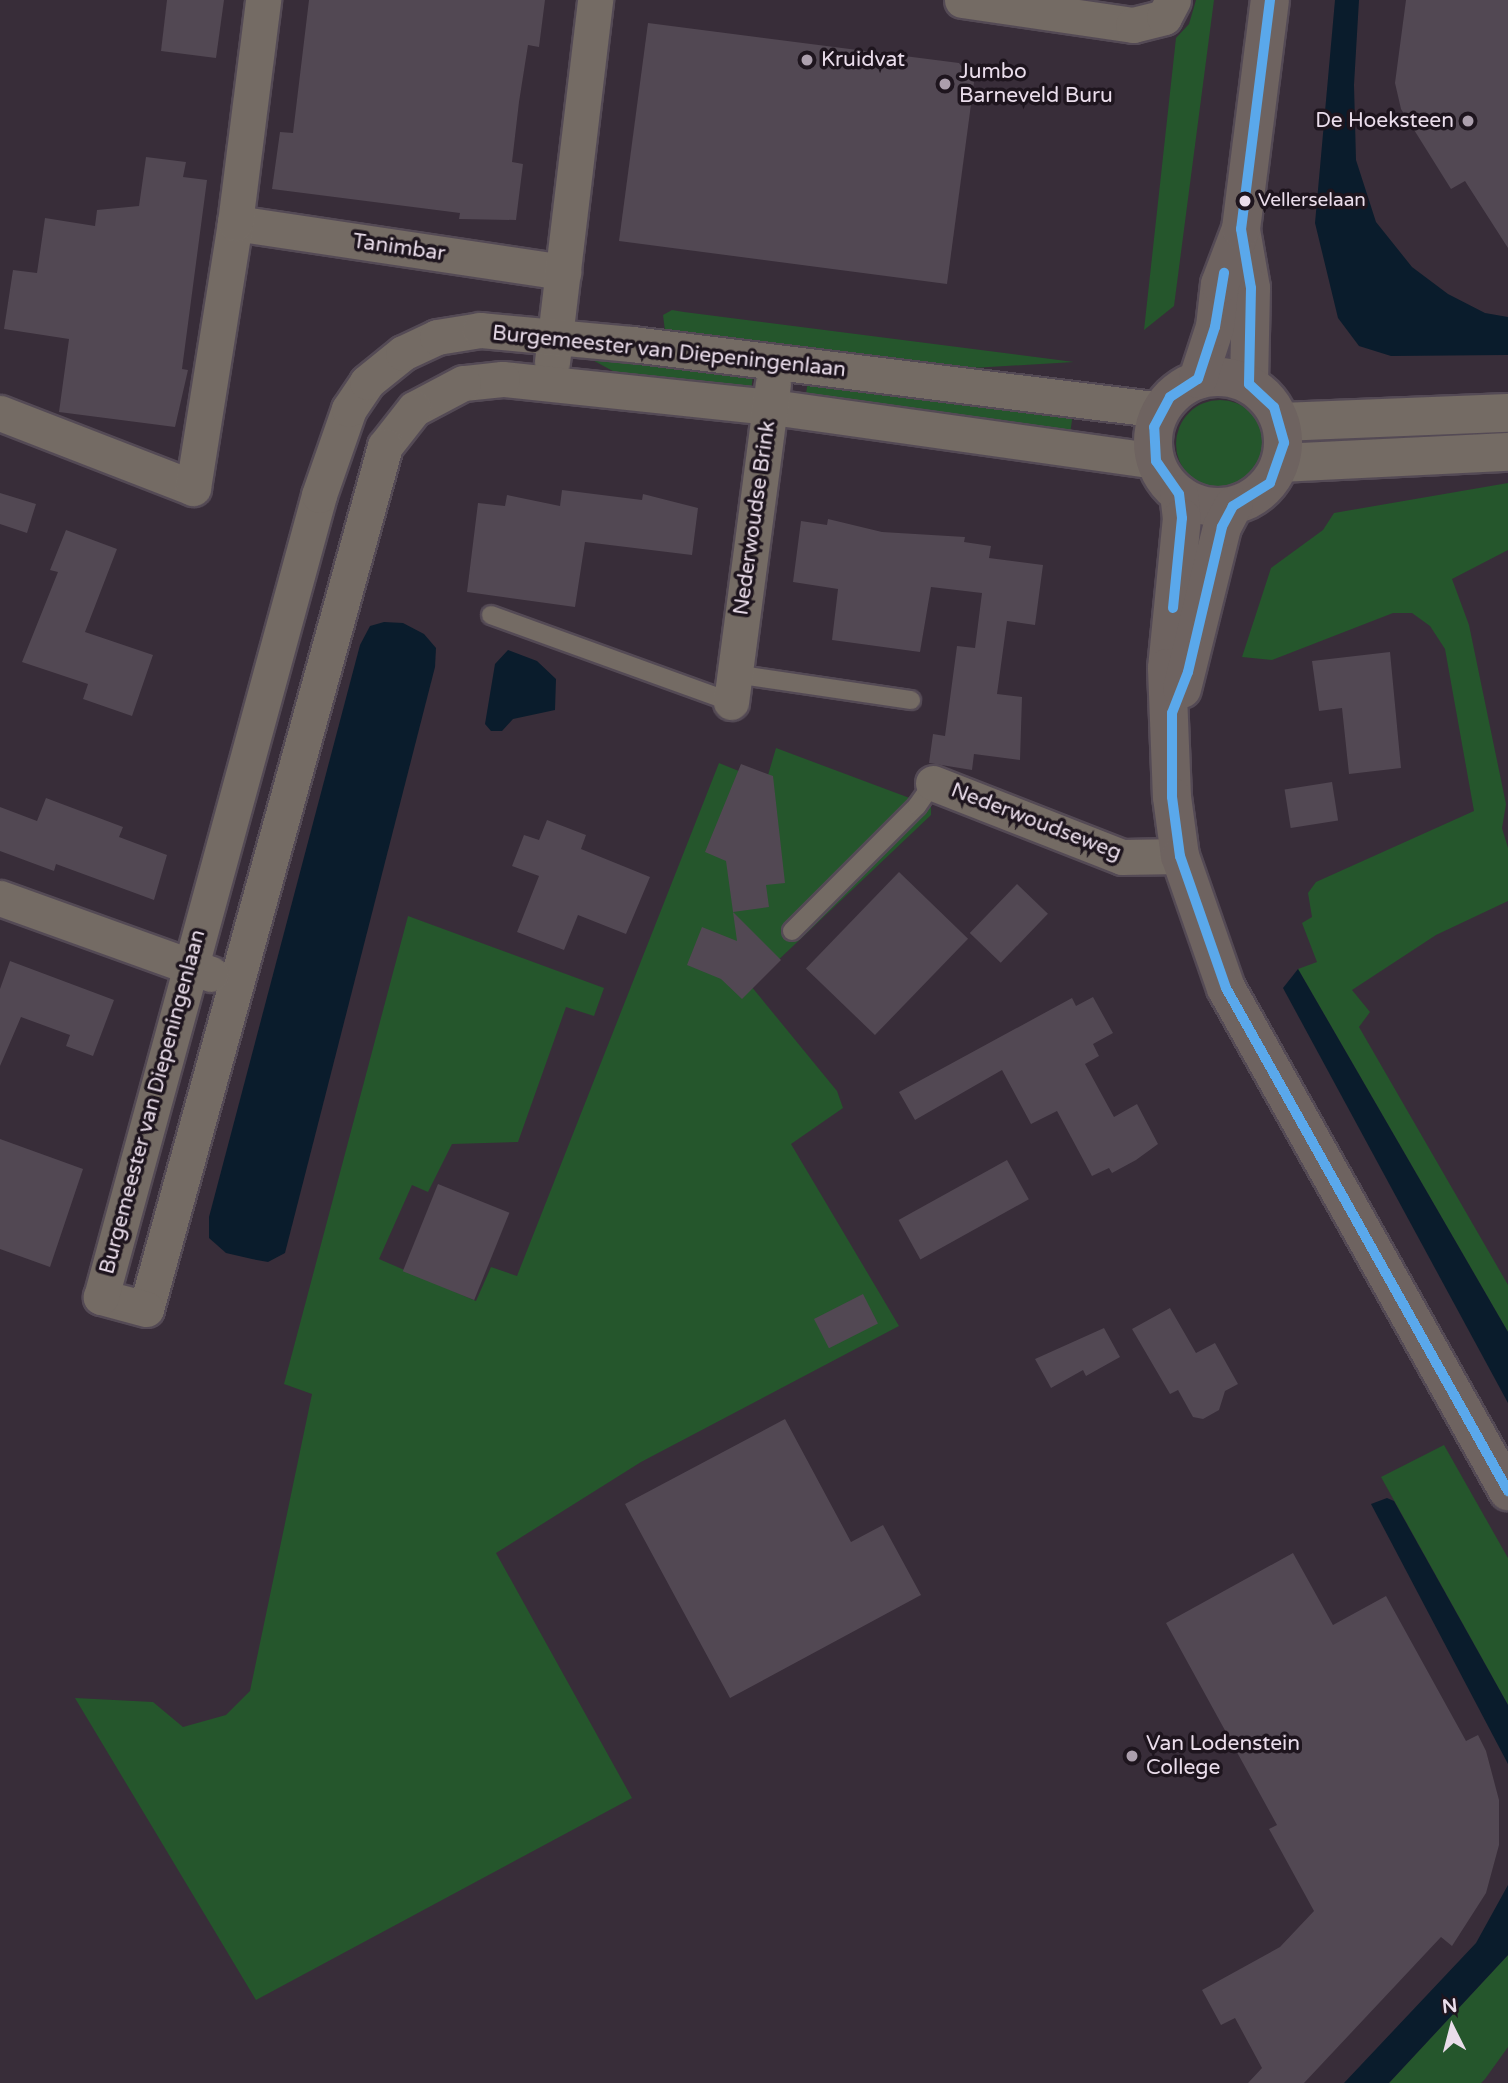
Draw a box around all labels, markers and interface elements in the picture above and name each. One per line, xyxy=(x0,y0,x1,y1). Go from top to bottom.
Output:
place label: Kruidvat xyxy=(821,47,905,73)
marker: Kruidvat xyxy=(799,52,815,68)
place label: Jumbo Barneveld Buru xyxy=(959,59,1113,109)
marker: Jumbo Barneveld Buru xyxy=(937,76,953,92)
place label: De Hoeksteen xyxy=(1315,108,1454,134)
marker: De Hoeksteen xyxy=(1460,113,1476,129)
place label: Vellerselaan xyxy=(1258,190,1366,212)
marker: Vellerselaan xyxy=(1238,194,1252,208)
street label: Tanimbar xyxy=(351,229,447,267)
street label: Burgemeester van Diepeningenlaan xyxy=(491,321,847,383)
street label: Nederwoudse Brink xyxy=(729,419,781,617)
street label: Nederwoudseweg xyxy=(947,778,1125,866)
street label: Burgemeester van Diepeningenlaan xyxy=(95,927,211,1277)
place label: Van Lodenstein College xyxy=(1146,1731,1300,1781)
marker: Van Lodenstein College xyxy=(1124,1748,1140,1764)
north arrow xyxy=(1417,1992,1487,2062)
text: N xyxy=(1441,1994,1459,2018)

